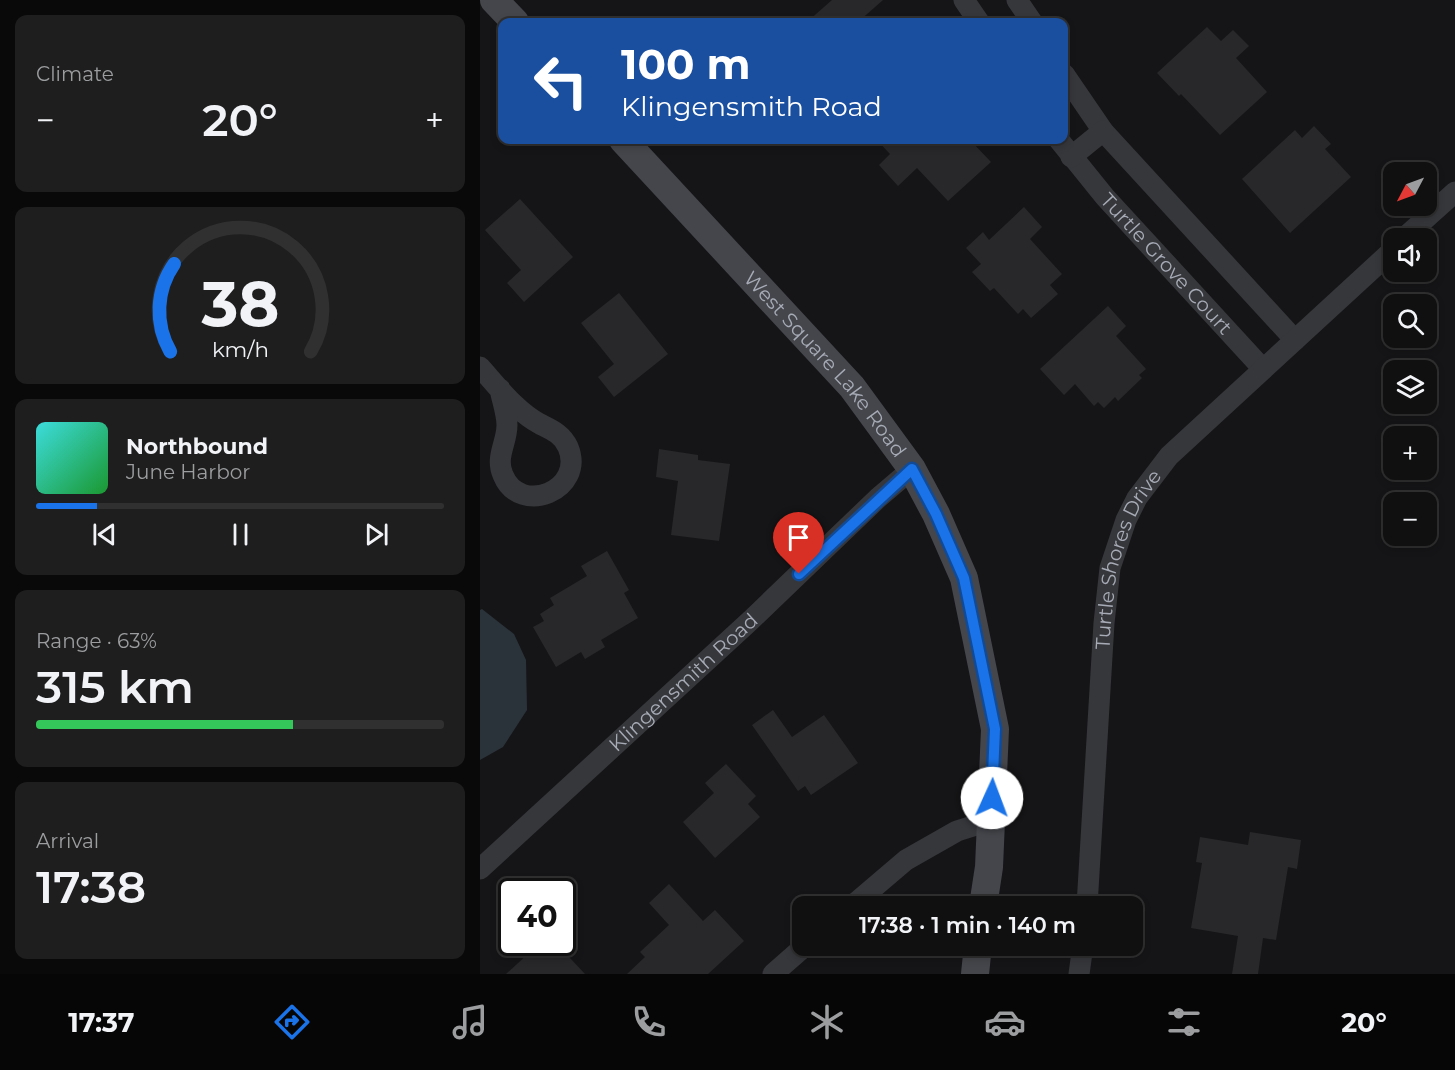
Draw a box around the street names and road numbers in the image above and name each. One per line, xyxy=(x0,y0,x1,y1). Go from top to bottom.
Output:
street label: Turtle Grove Court xyxy=(1096,188,1237,339)
street label: West Square Lake Road xyxy=(739,266,911,462)
street label: Turtle Shores Drive xyxy=(1090,465,1166,650)
street label: Klingensmith Road xyxy=(604,608,763,757)

